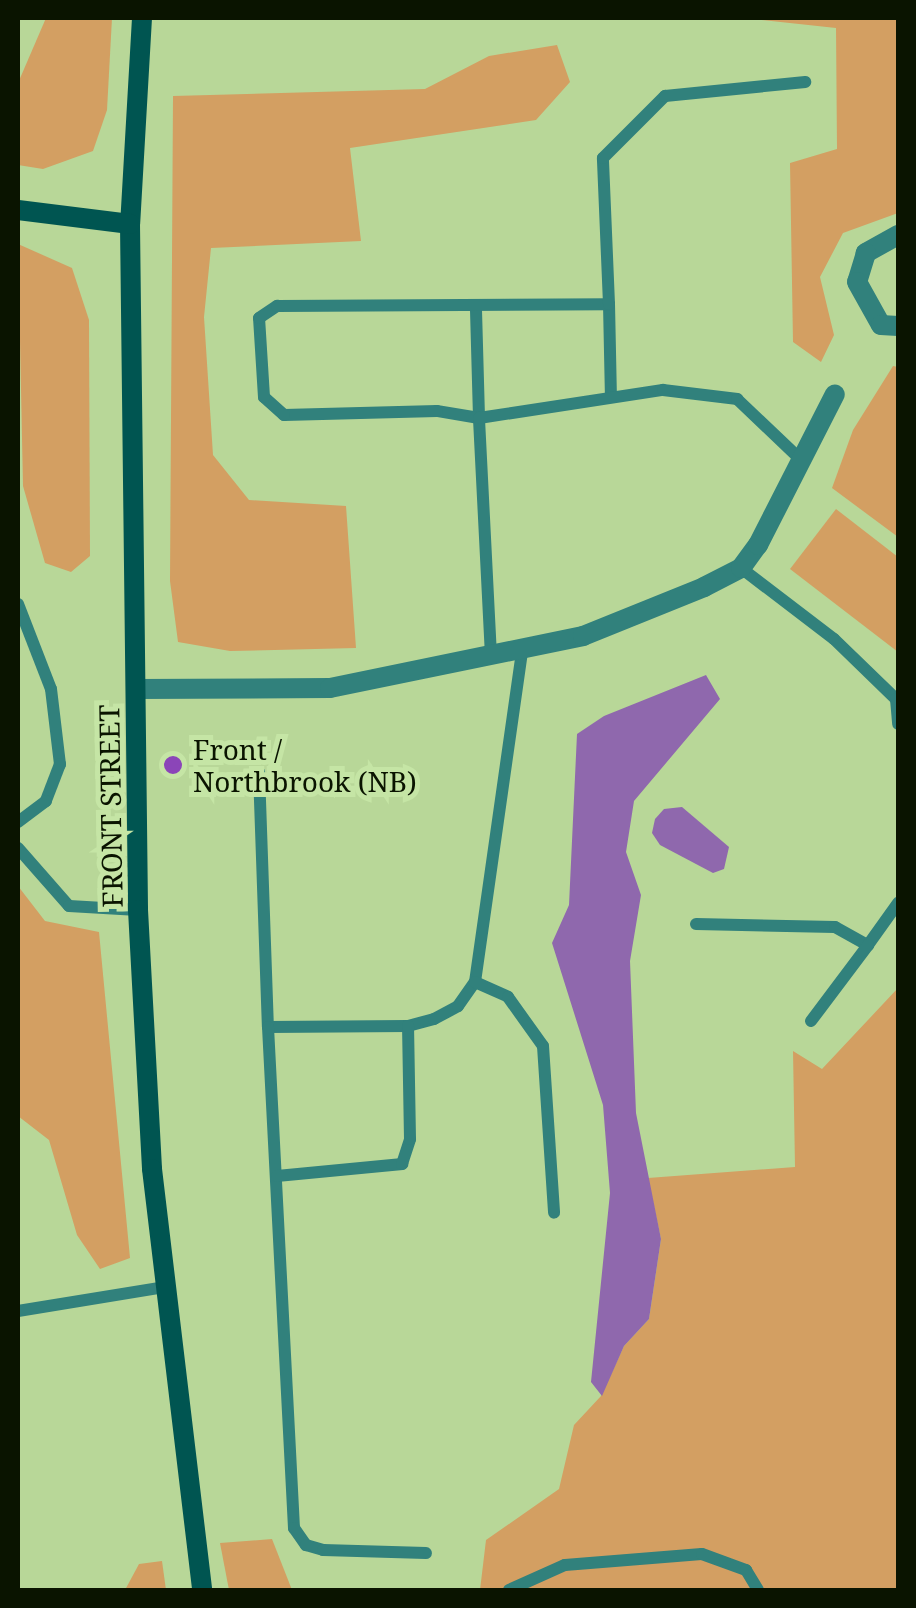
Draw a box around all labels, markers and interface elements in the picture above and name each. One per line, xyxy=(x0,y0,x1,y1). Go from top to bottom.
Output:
street label: FRONT STREET xyxy=(91,704,129,908)
place label: Front / Northbrook (NB) xyxy=(193,732,417,798)
marker: Front / Northbrook (NB) xyxy=(162,754,184,776)

